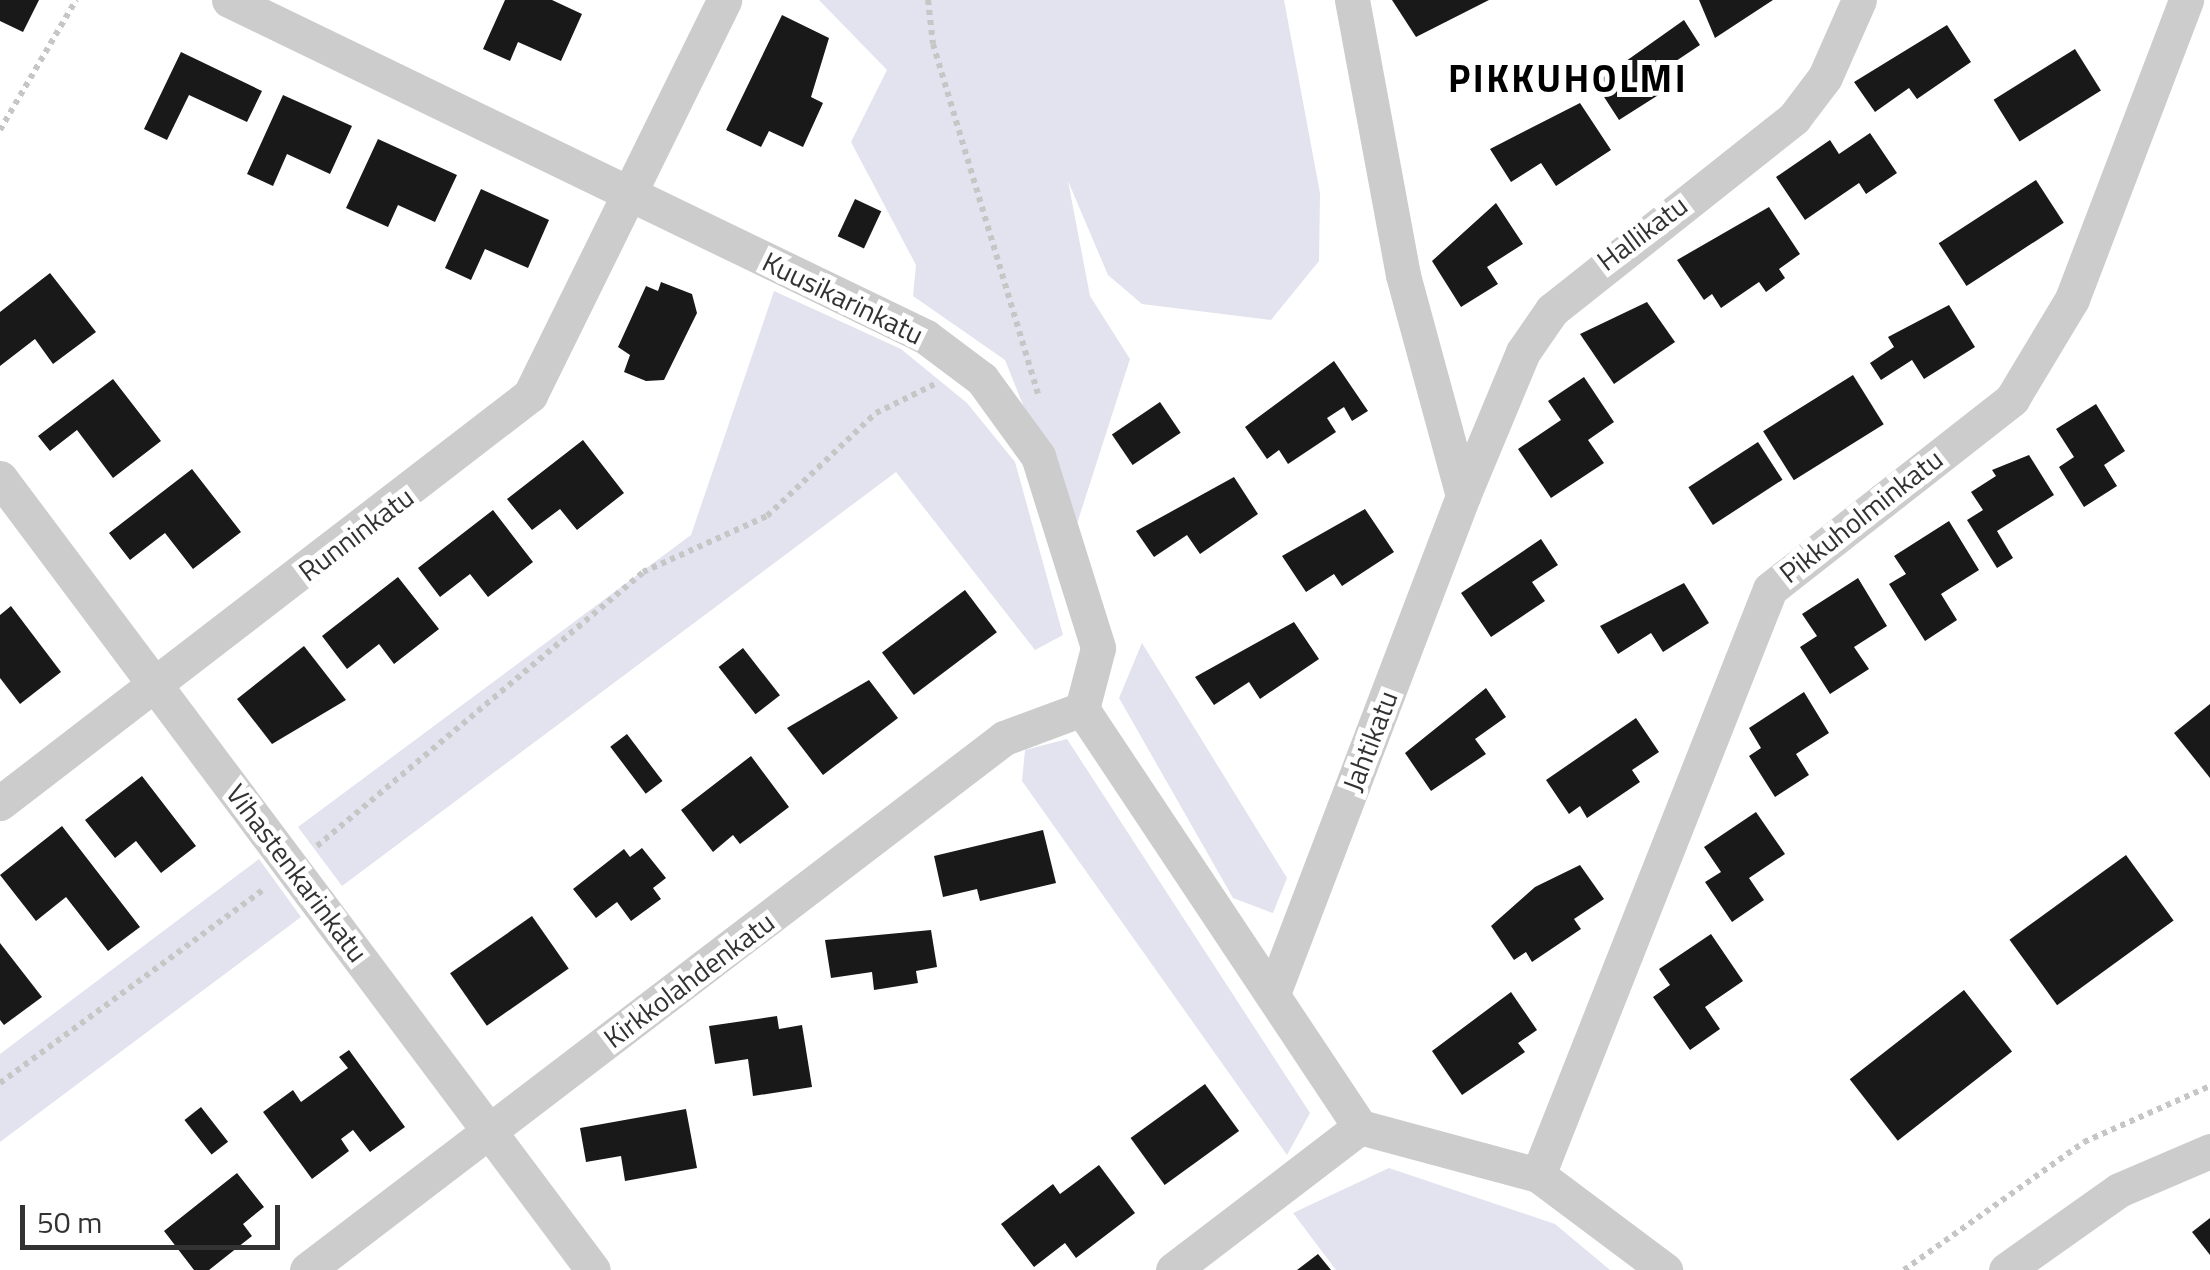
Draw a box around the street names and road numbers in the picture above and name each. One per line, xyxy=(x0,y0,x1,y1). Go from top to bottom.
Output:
street label: Hallikatu xyxy=(1590,188,1694,278)
street label: Kuusikarinkatu xyxy=(757,245,929,351)
street label: Pikkuholminkatu xyxy=(1773,442,1949,590)
street label: Runninkatu xyxy=(292,480,420,588)
street label: Jahtikatu xyxy=(1335,686,1405,796)
street label: Vihastenkarinkatu xyxy=(219,778,375,968)
street label: Kirkkolahdenkatu xyxy=(597,905,781,1055)

